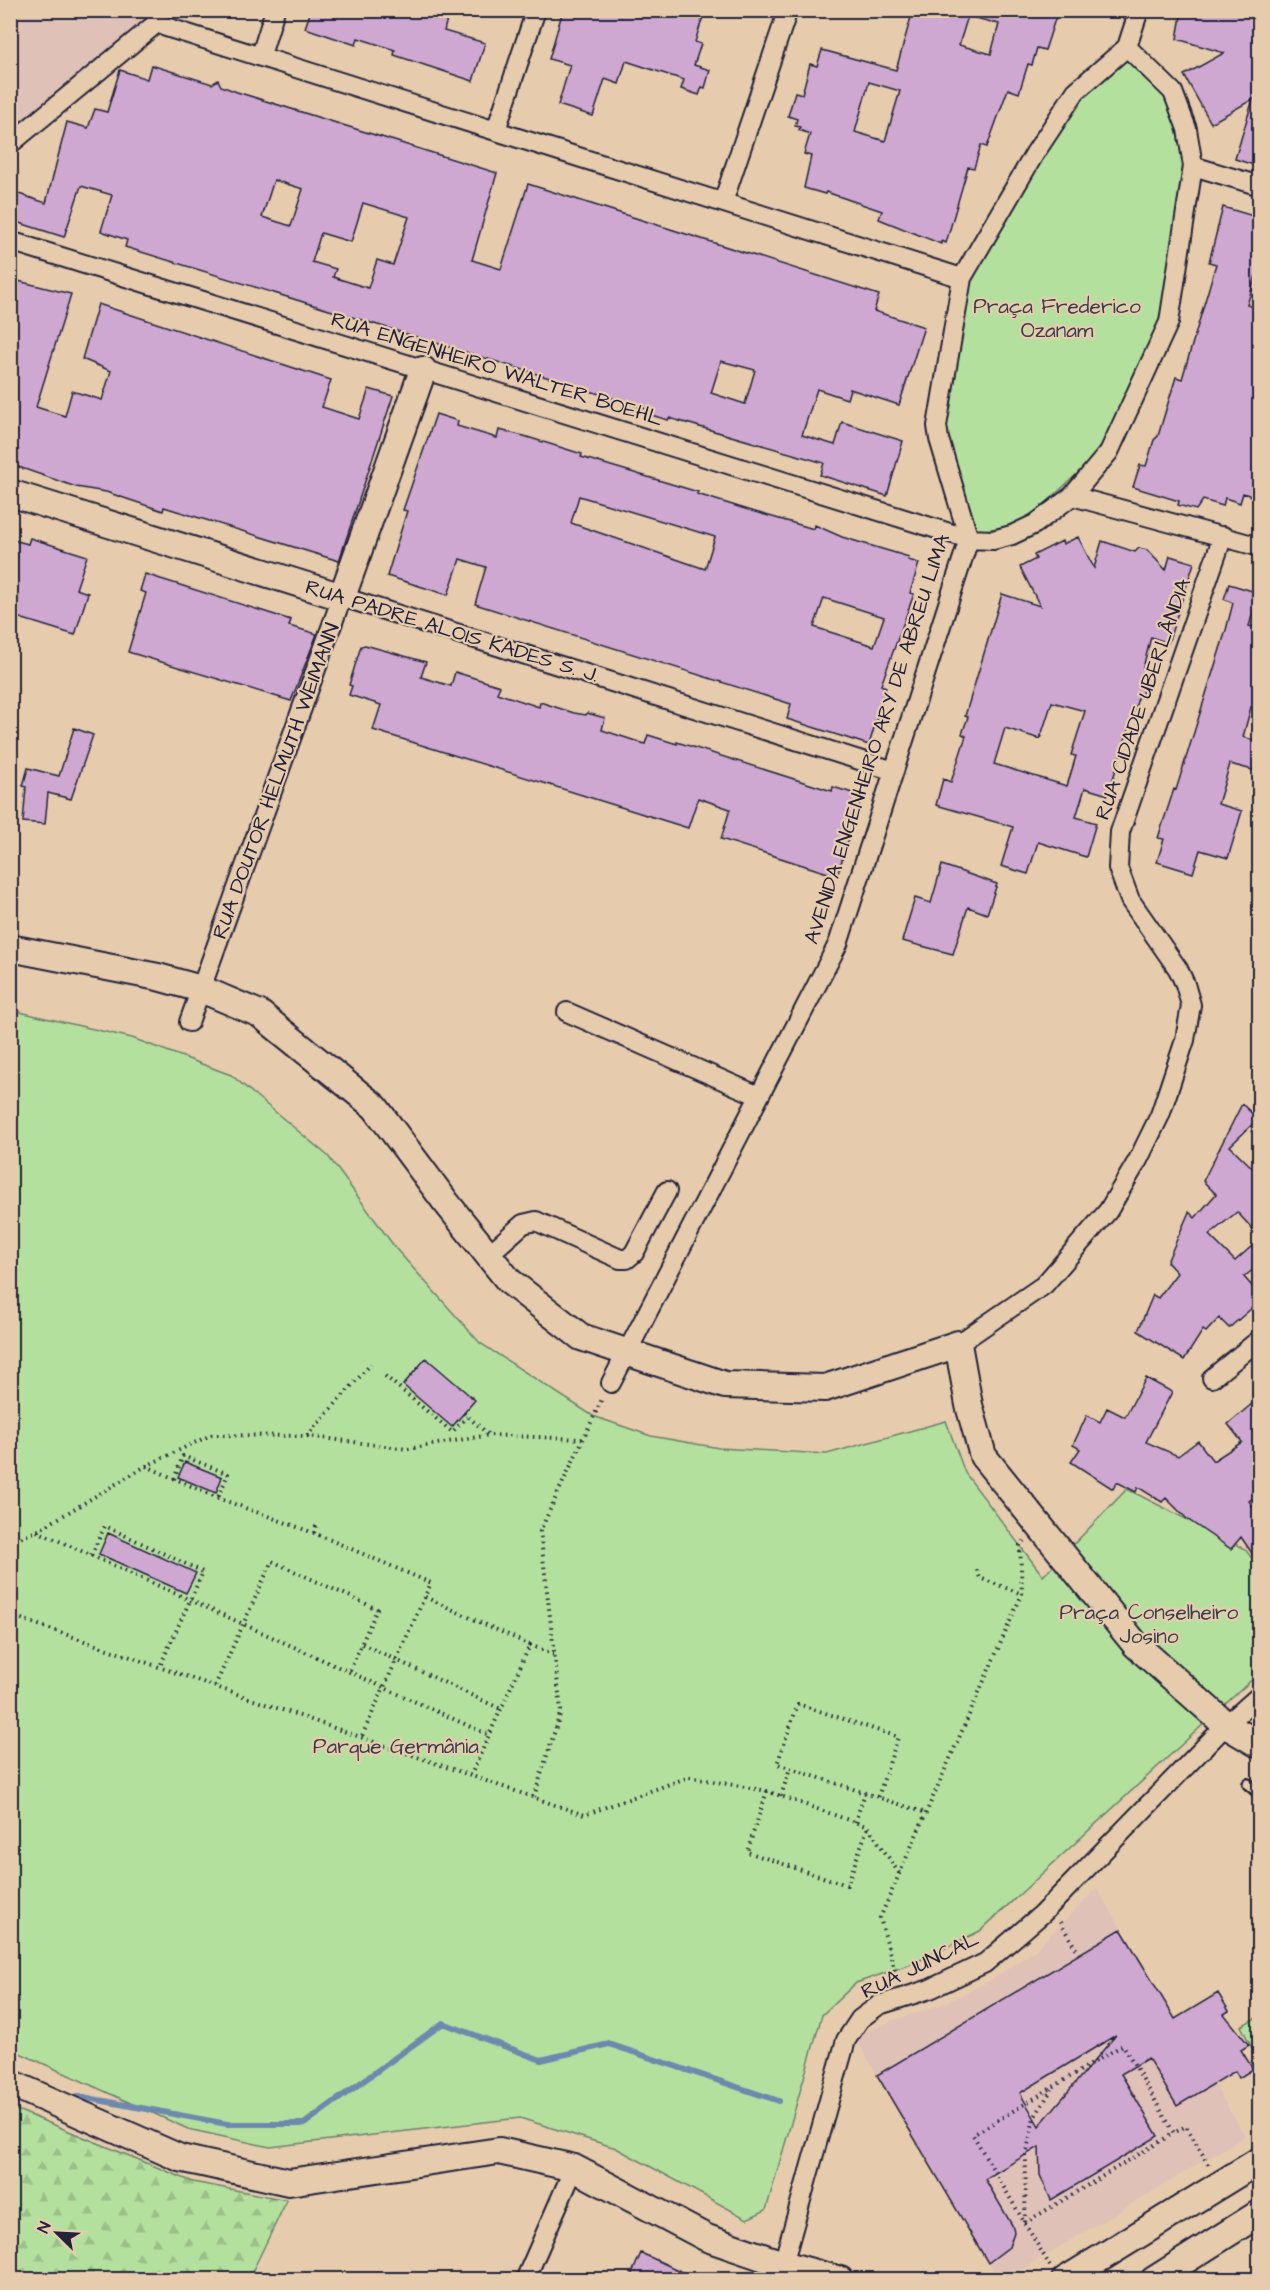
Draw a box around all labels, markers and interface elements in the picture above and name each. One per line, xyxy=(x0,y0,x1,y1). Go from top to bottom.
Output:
park label: Praça Frederico Ozanam xyxy=(973,292,1141,345)
street label: RUA ENGENHEIRO WALTER BOEHL xyxy=(328,305,667,433)
street label: AVENIDA ENGENHEIRO ARY DE ABREU LIMA xyxy=(797,530,957,948)
street label: RUA PADRE ALOIS KADES S. J. xyxy=(302,573,602,689)
street label: RUA CIDADE UBERLÂNDIA xyxy=(1088,574,1198,824)
street label: RUA DOUTOR HELMUTH WEIMANN xyxy=(205,619,347,943)
park label: Praça Conselheiro Josino xyxy=(1060,1598,1239,1651)
park label: Parque Germânia xyxy=(313,1732,479,1761)
street label: RUA JUNCAL xyxy=(856,1924,984,2006)
north arrow xyxy=(27,2203,87,2263)
text: N xyxy=(32,2218,56,2236)

